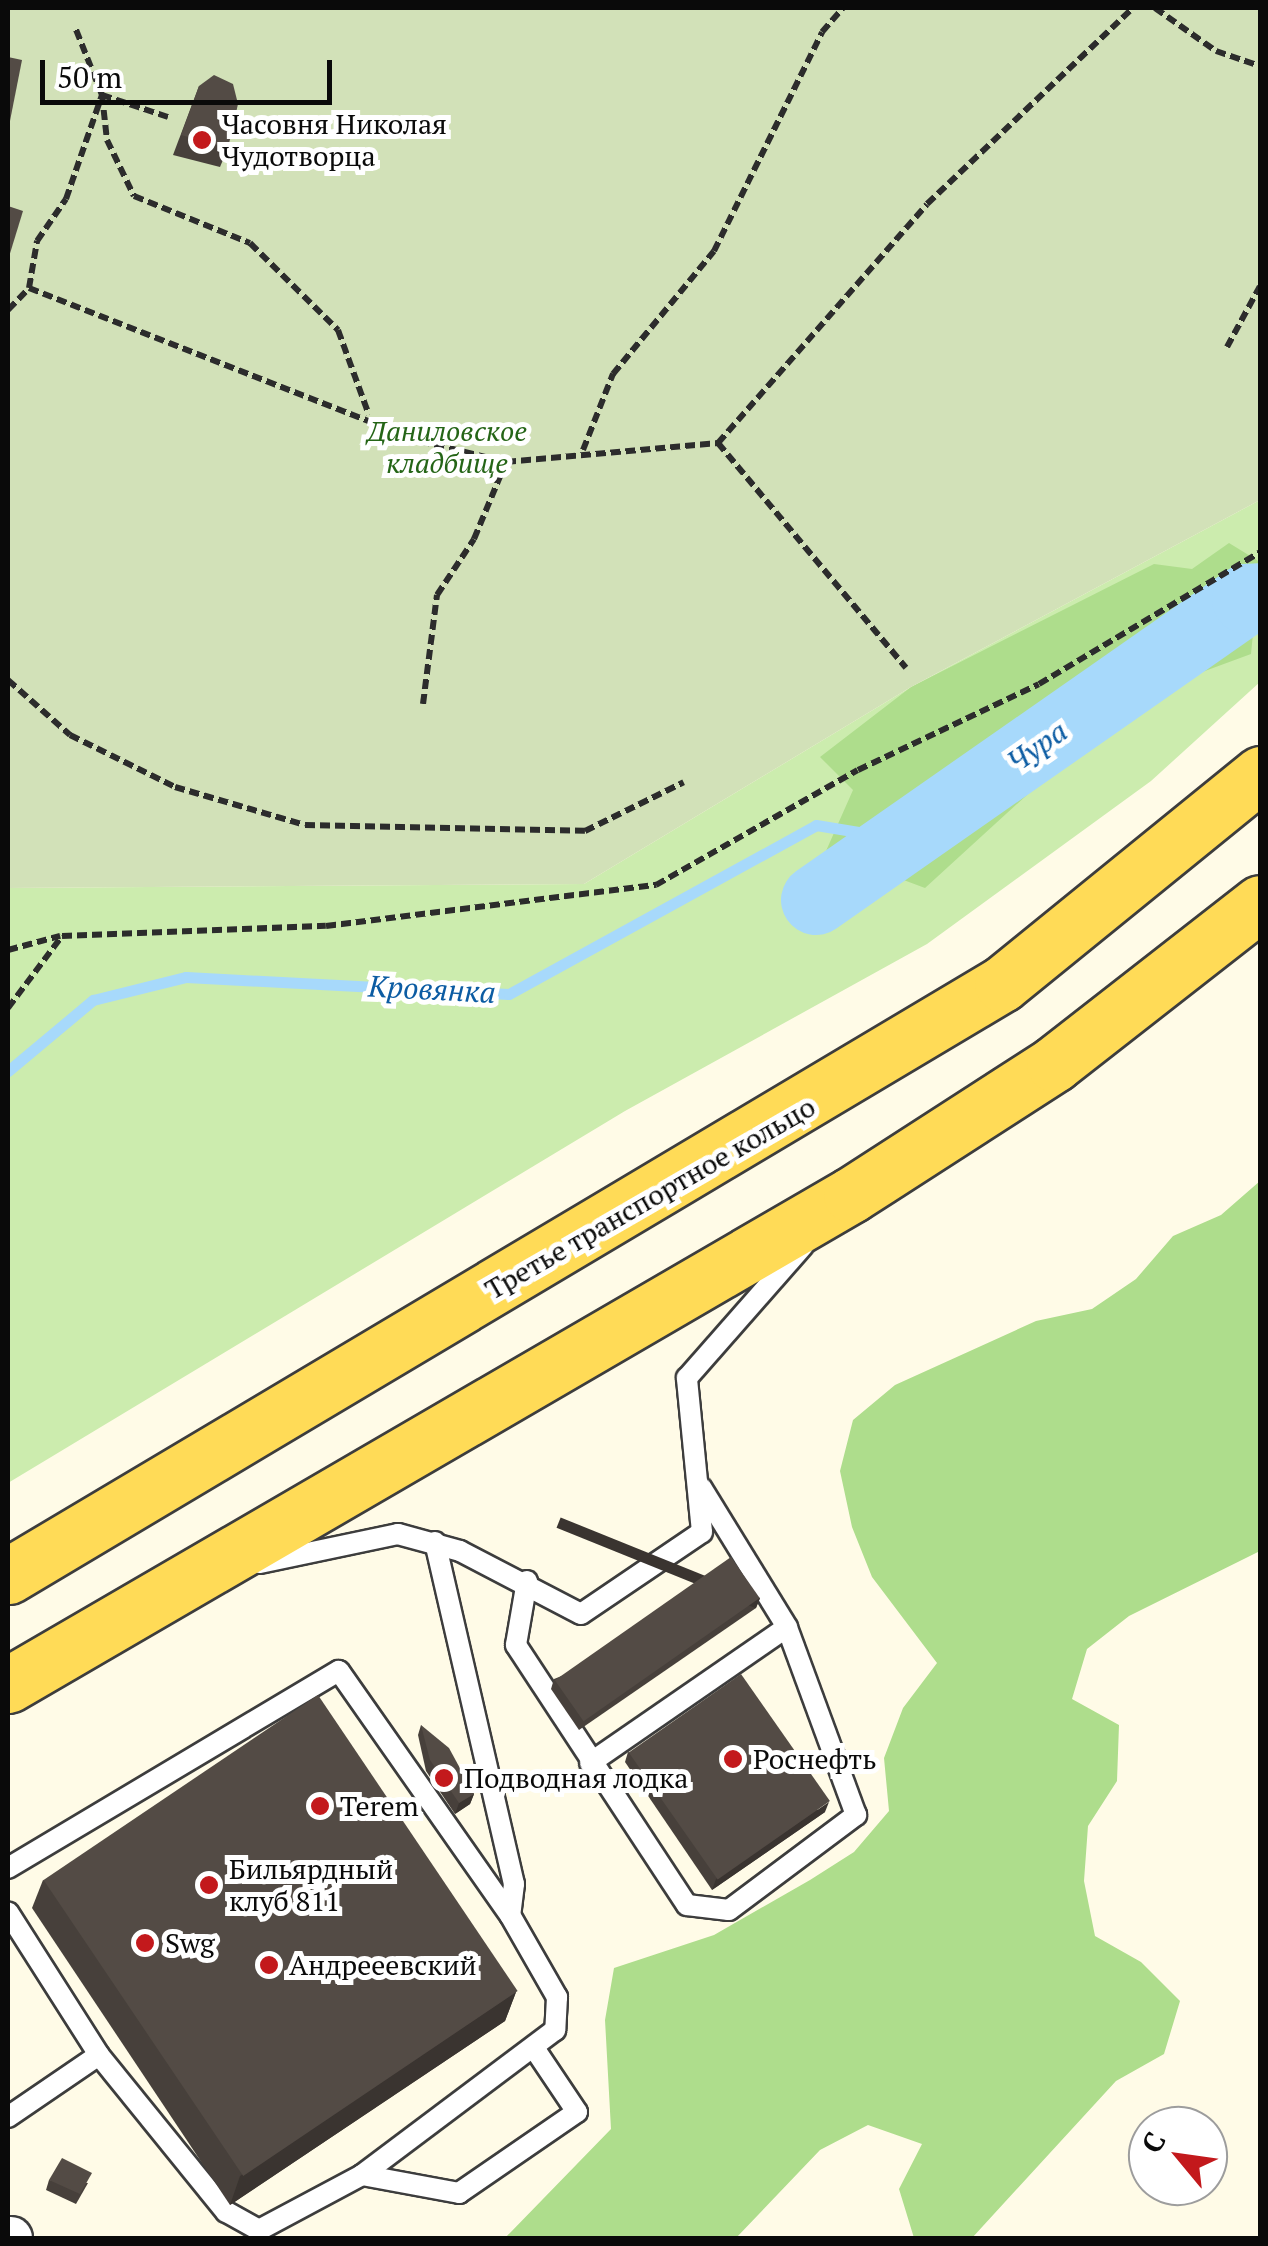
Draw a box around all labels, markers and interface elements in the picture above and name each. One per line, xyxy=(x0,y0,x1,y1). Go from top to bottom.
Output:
scale bar xyxy=(45,40,338,102)
text: 50 m xyxy=(57,57,122,97)
place label: Часовня Николая Чудотворца xyxy=(222,107,447,173)
marker: Часовня Николая Чудотворца xyxy=(191,129,213,151)
park label: Даниловское кладбище xyxy=(367,414,527,480)
water label: Чура xyxy=(1000,713,1074,779)
water label: Кровянка xyxy=(367,968,497,1010)
street label: Третье транспортное кольцо xyxy=(479,1089,821,1307)
place label: Роснефть xyxy=(753,1742,876,1776)
marker: Роснефть xyxy=(722,1748,744,1770)
place label: Подводная лодка xyxy=(464,1761,689,1795)
marker: Подводная лодка xyxy=(433,1767,455,1789)
place label: Terem xyxy=(340,1789,419,1823)
marker: Terem xyxy=(309,1795,331,1817)
place label: Бильярдный клуб 811 xyxy=(229,1852,393,1918)
marker: Бильярдный клуб 811 xyxy=(198,1874,220,1896)
place label: Swg xyxy=(165,1926,215,1960)
marker: Swg xyxy=(134,1932,156,1954)
place label: Андрееевский xyxy=(289,1948,477,1982)
marker: Андрееевский xyxy=(258,1954,280,1976)
north arrow xyxy=(1128,2106,1228,2206)
text: С xyxy=(1132,2125,1174,2159)

